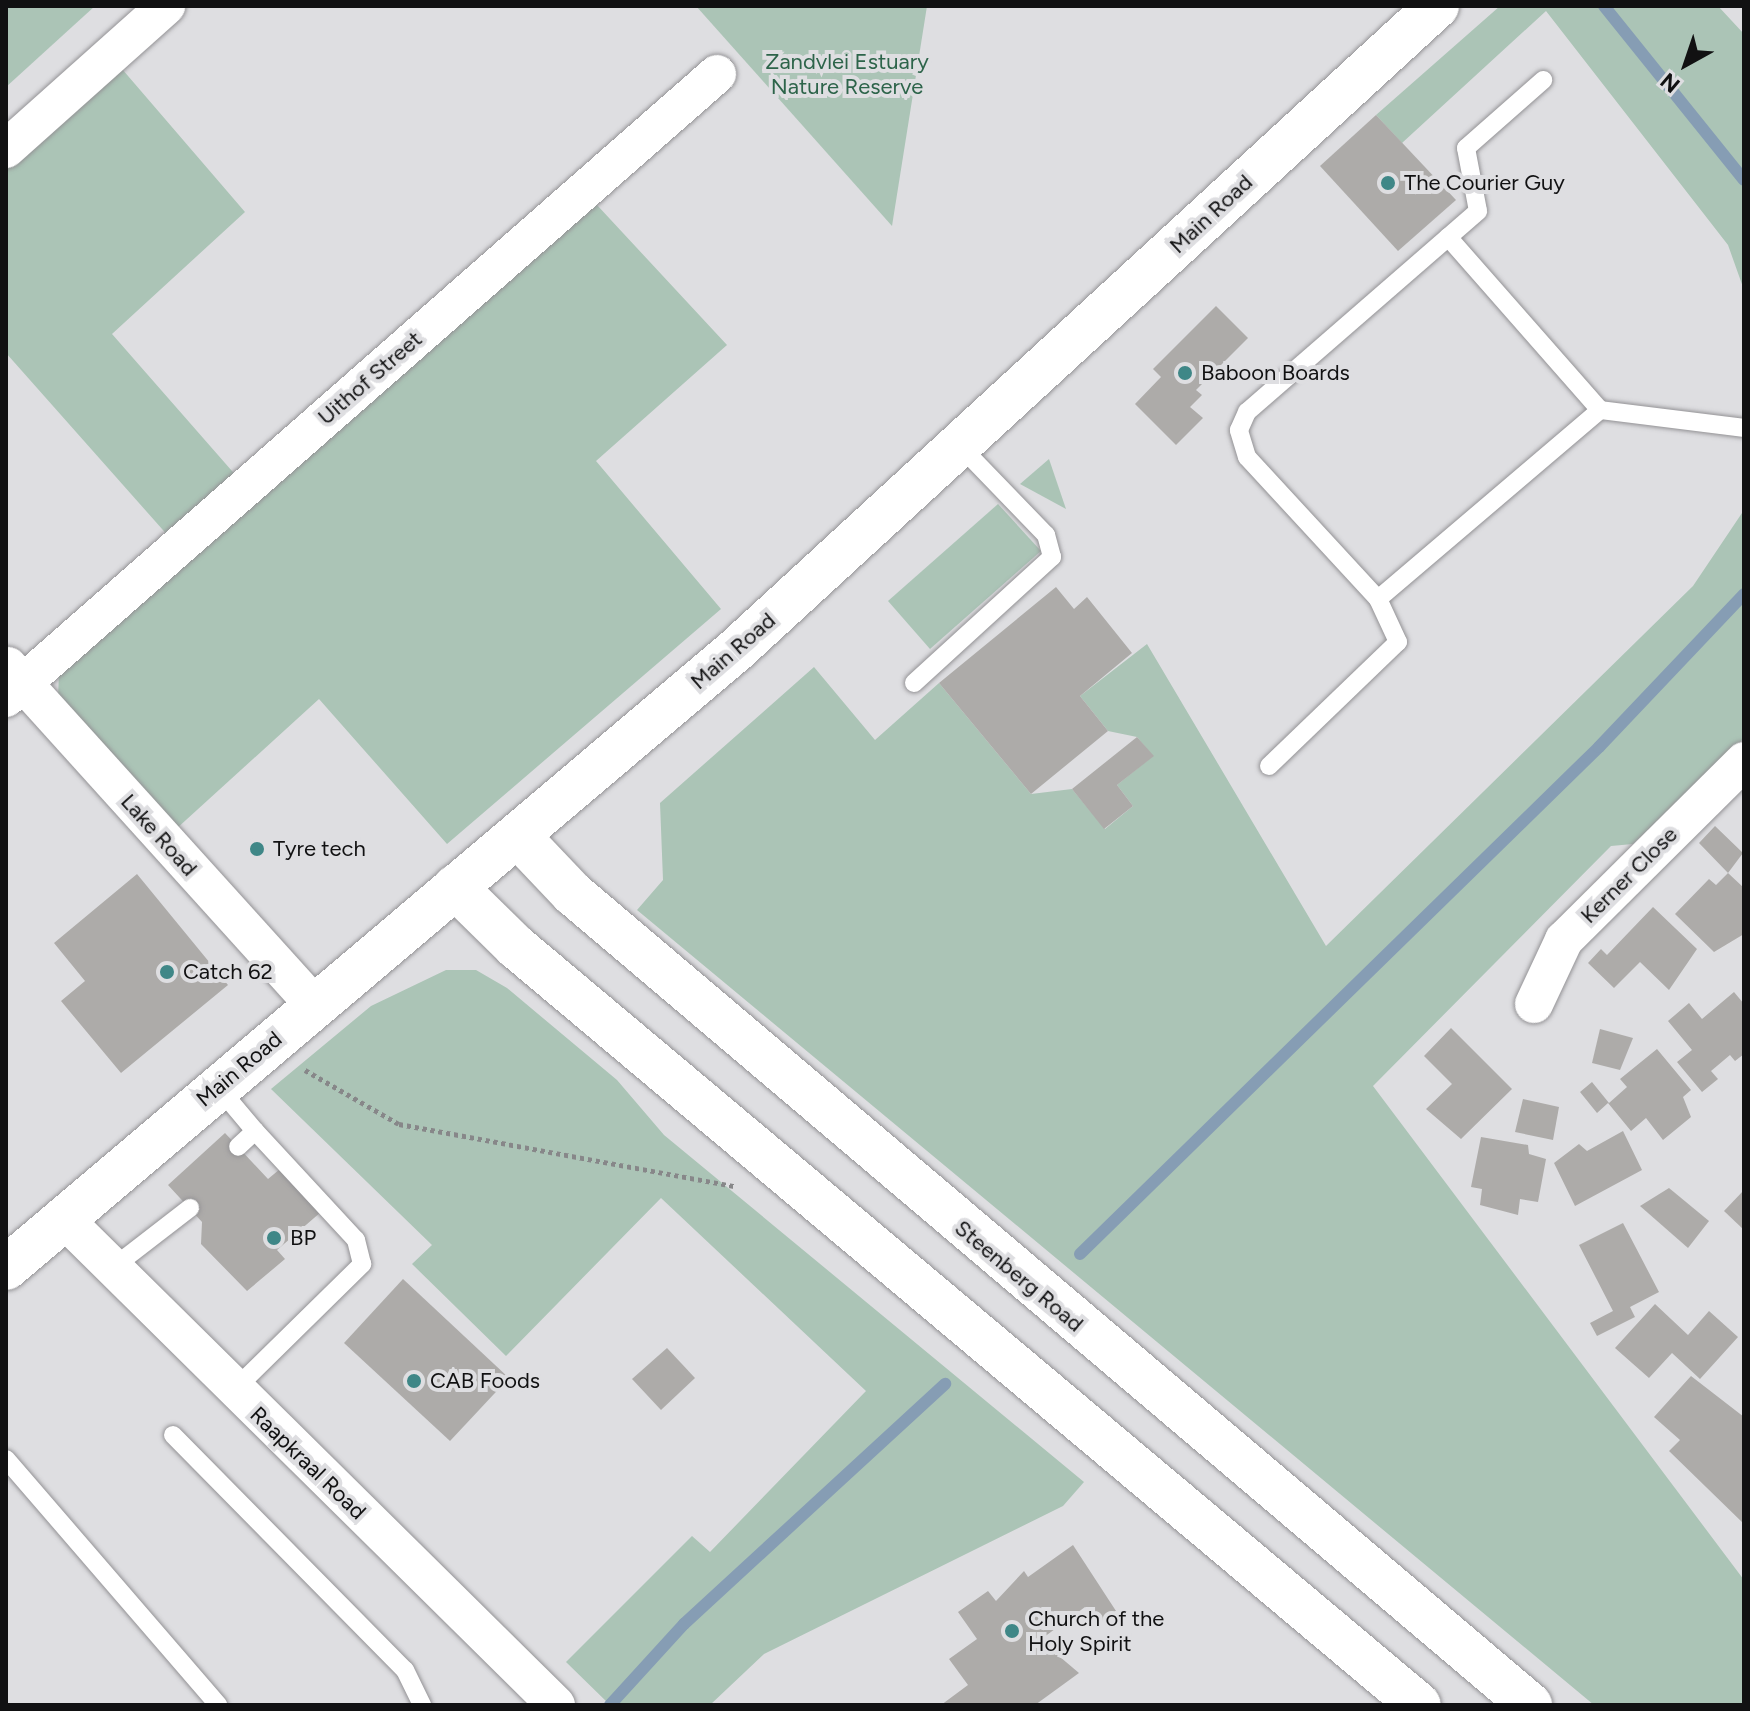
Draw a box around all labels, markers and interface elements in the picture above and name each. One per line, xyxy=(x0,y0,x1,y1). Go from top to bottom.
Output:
north arrow xyxy=(1646,24,1726,104)
park label: Zandvlei Estuary Nature Reserve xyxy=(765,48,929,100)
text: N xyxy=(1655,67,1685,99)
street label: Main Road xyxy=(1164,169,1258,259)
place label: The Courier Guy xyxy=(1404,170,1565,196)
marker: The Courier Guy xyxy=(1379,174,1397,192)
street label: Uithof Street xyxy=(313,326,427,430)
place label: Baboon Boards xyxy=(1201,360,1350,386)
marker: Baboon Boards xyxy=(1176,364,1194,382)
street label: Main Road xyxy=(685,607,781,695)
street label: Lake Road xyxy=(115,789,203,881)
street label: Kerner Close xyxy=(1575,821,1683,929)
place label: Tyre tech xyxy=(273,836,366,862)
marker: Tyre tech xyxy=(248,840,266,858)
place label: Catch 62 xyxy=(183,959,273,985)
marker: Catch 62 xyxy=(158,963,176,981)
street label: Main Road xyxy=(191,1026,287,1112)
street label: Steenberg Road xyxy=(949,1215,1089,1337)
place label: BP xyxy=(290,1225,316,1251)
marker: BP xyxy=(265,1229,283,1247)
place label: CAB Foods xyxy=(430,1368,540,1394)
marker: CAB Foods xyxy=(405,1372,423,1390)
street label: Raapkraal Road xyxy=(245,1401,371,1525)
place label: Church of the Holy Spirit xyxy=(1028,1605,1164,1656)
marker: Church of the Holy Spirit xyxy=(1003,1622,1021,1640)

